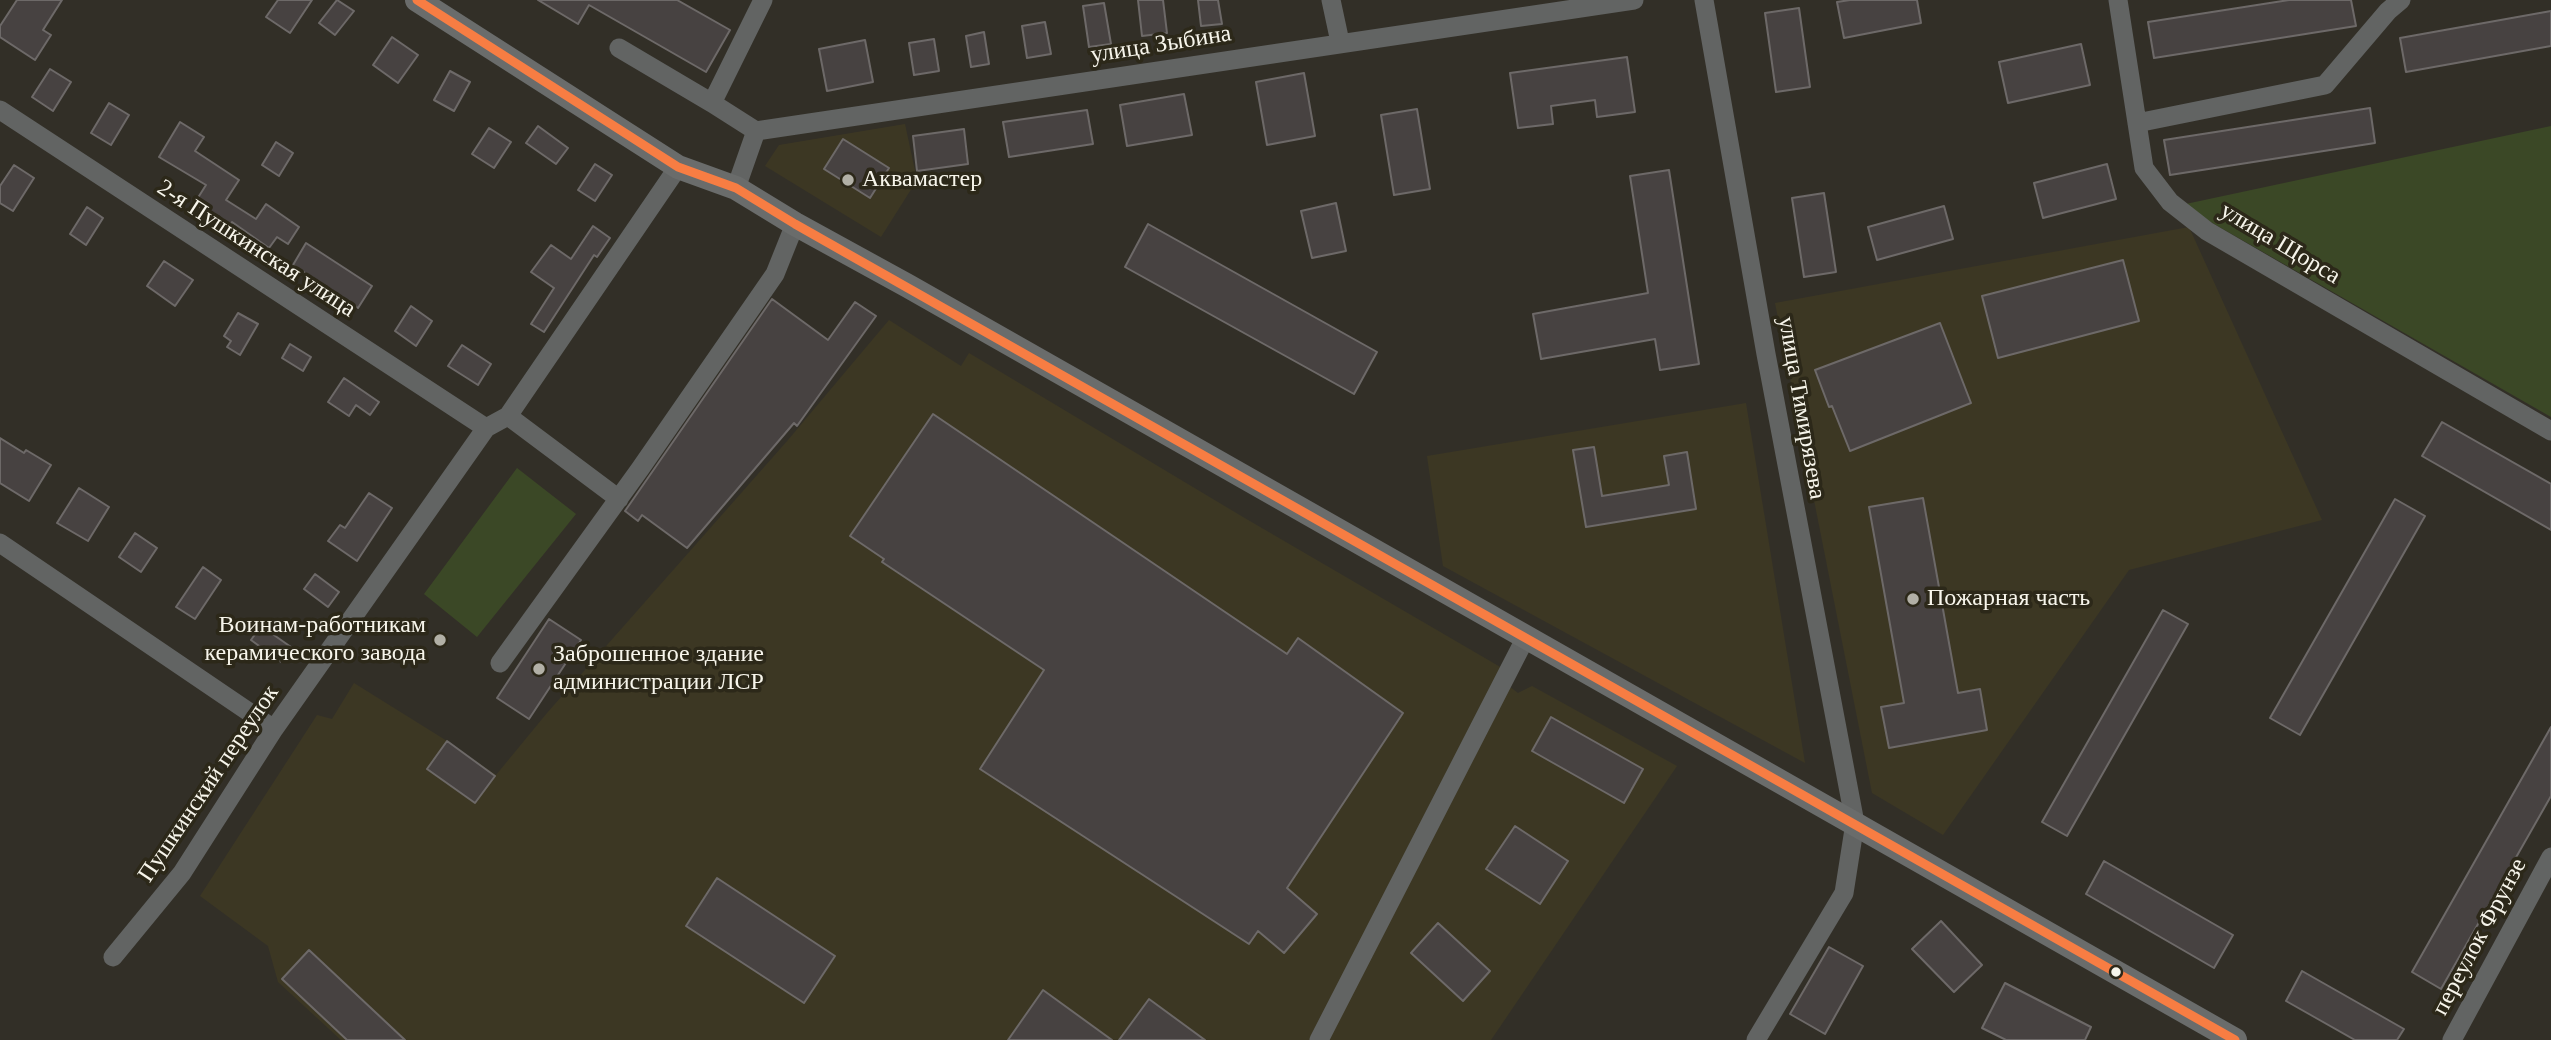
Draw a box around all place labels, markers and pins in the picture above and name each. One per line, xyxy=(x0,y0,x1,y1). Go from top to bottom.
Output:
place label: Аквамастер xyxy=(862,166,982,194)
marker: Аквамастер xyxy=(840,172,856,188)
place label: Пожарная часть xyxy=(1927,585,2090,613)
marker: Пожарная часть xyxy=(1905,591,1921,607)
place label: Воинам-работникам керамического завода xyxy=(204,612,426,668)
marker: Воинам-работникам керамического завода xyxy=(432,632,448,648)
place label: Заброшенное здание администрации ЛСР xyxy=(553,641,764,697)
marker: Заброшенное здание администрации ЛСР xyxy=(531,661,547,677)
unlabelled marker xyxy=(2109,965,2123,979)

